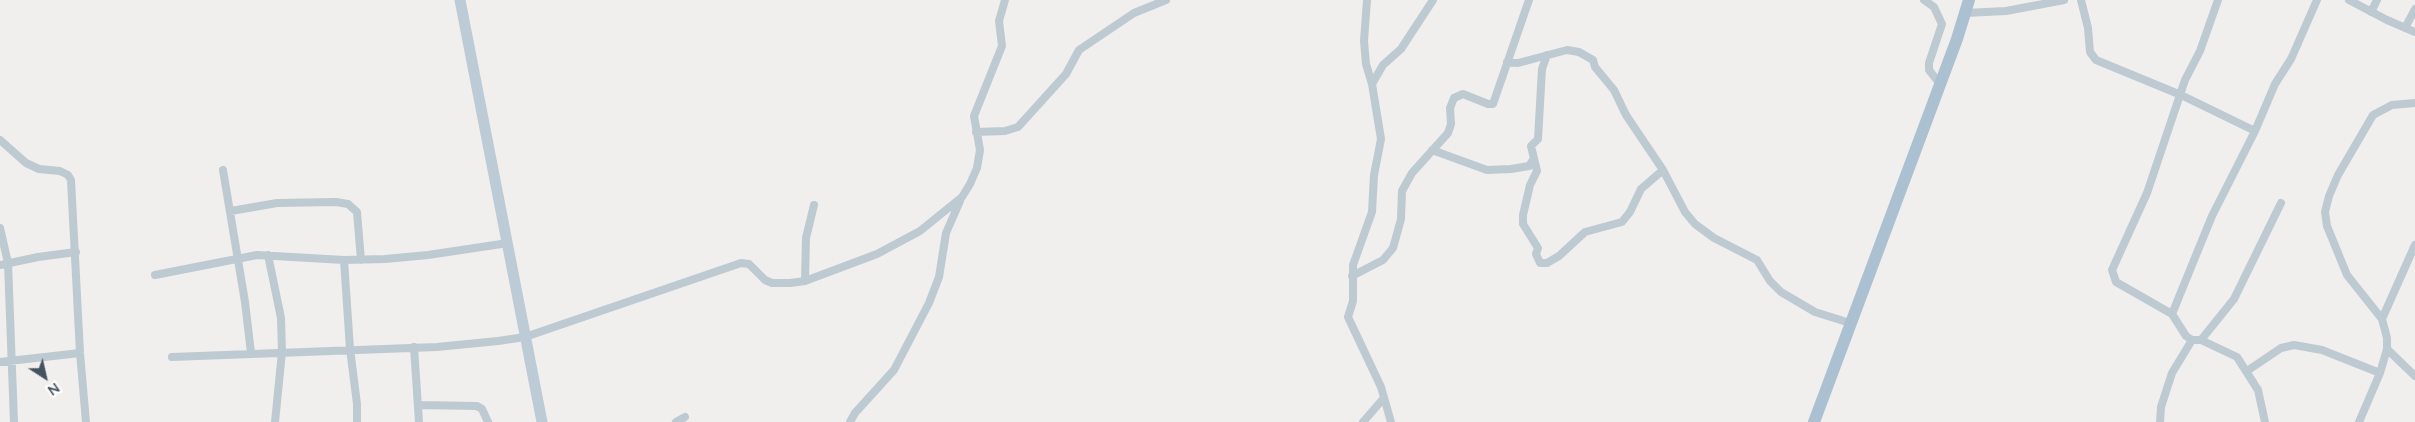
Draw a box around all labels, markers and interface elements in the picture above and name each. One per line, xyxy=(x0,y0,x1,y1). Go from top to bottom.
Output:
north arrow xyxy=(20,352,70,402)
text: N xyxy=(45,380,63,400)

